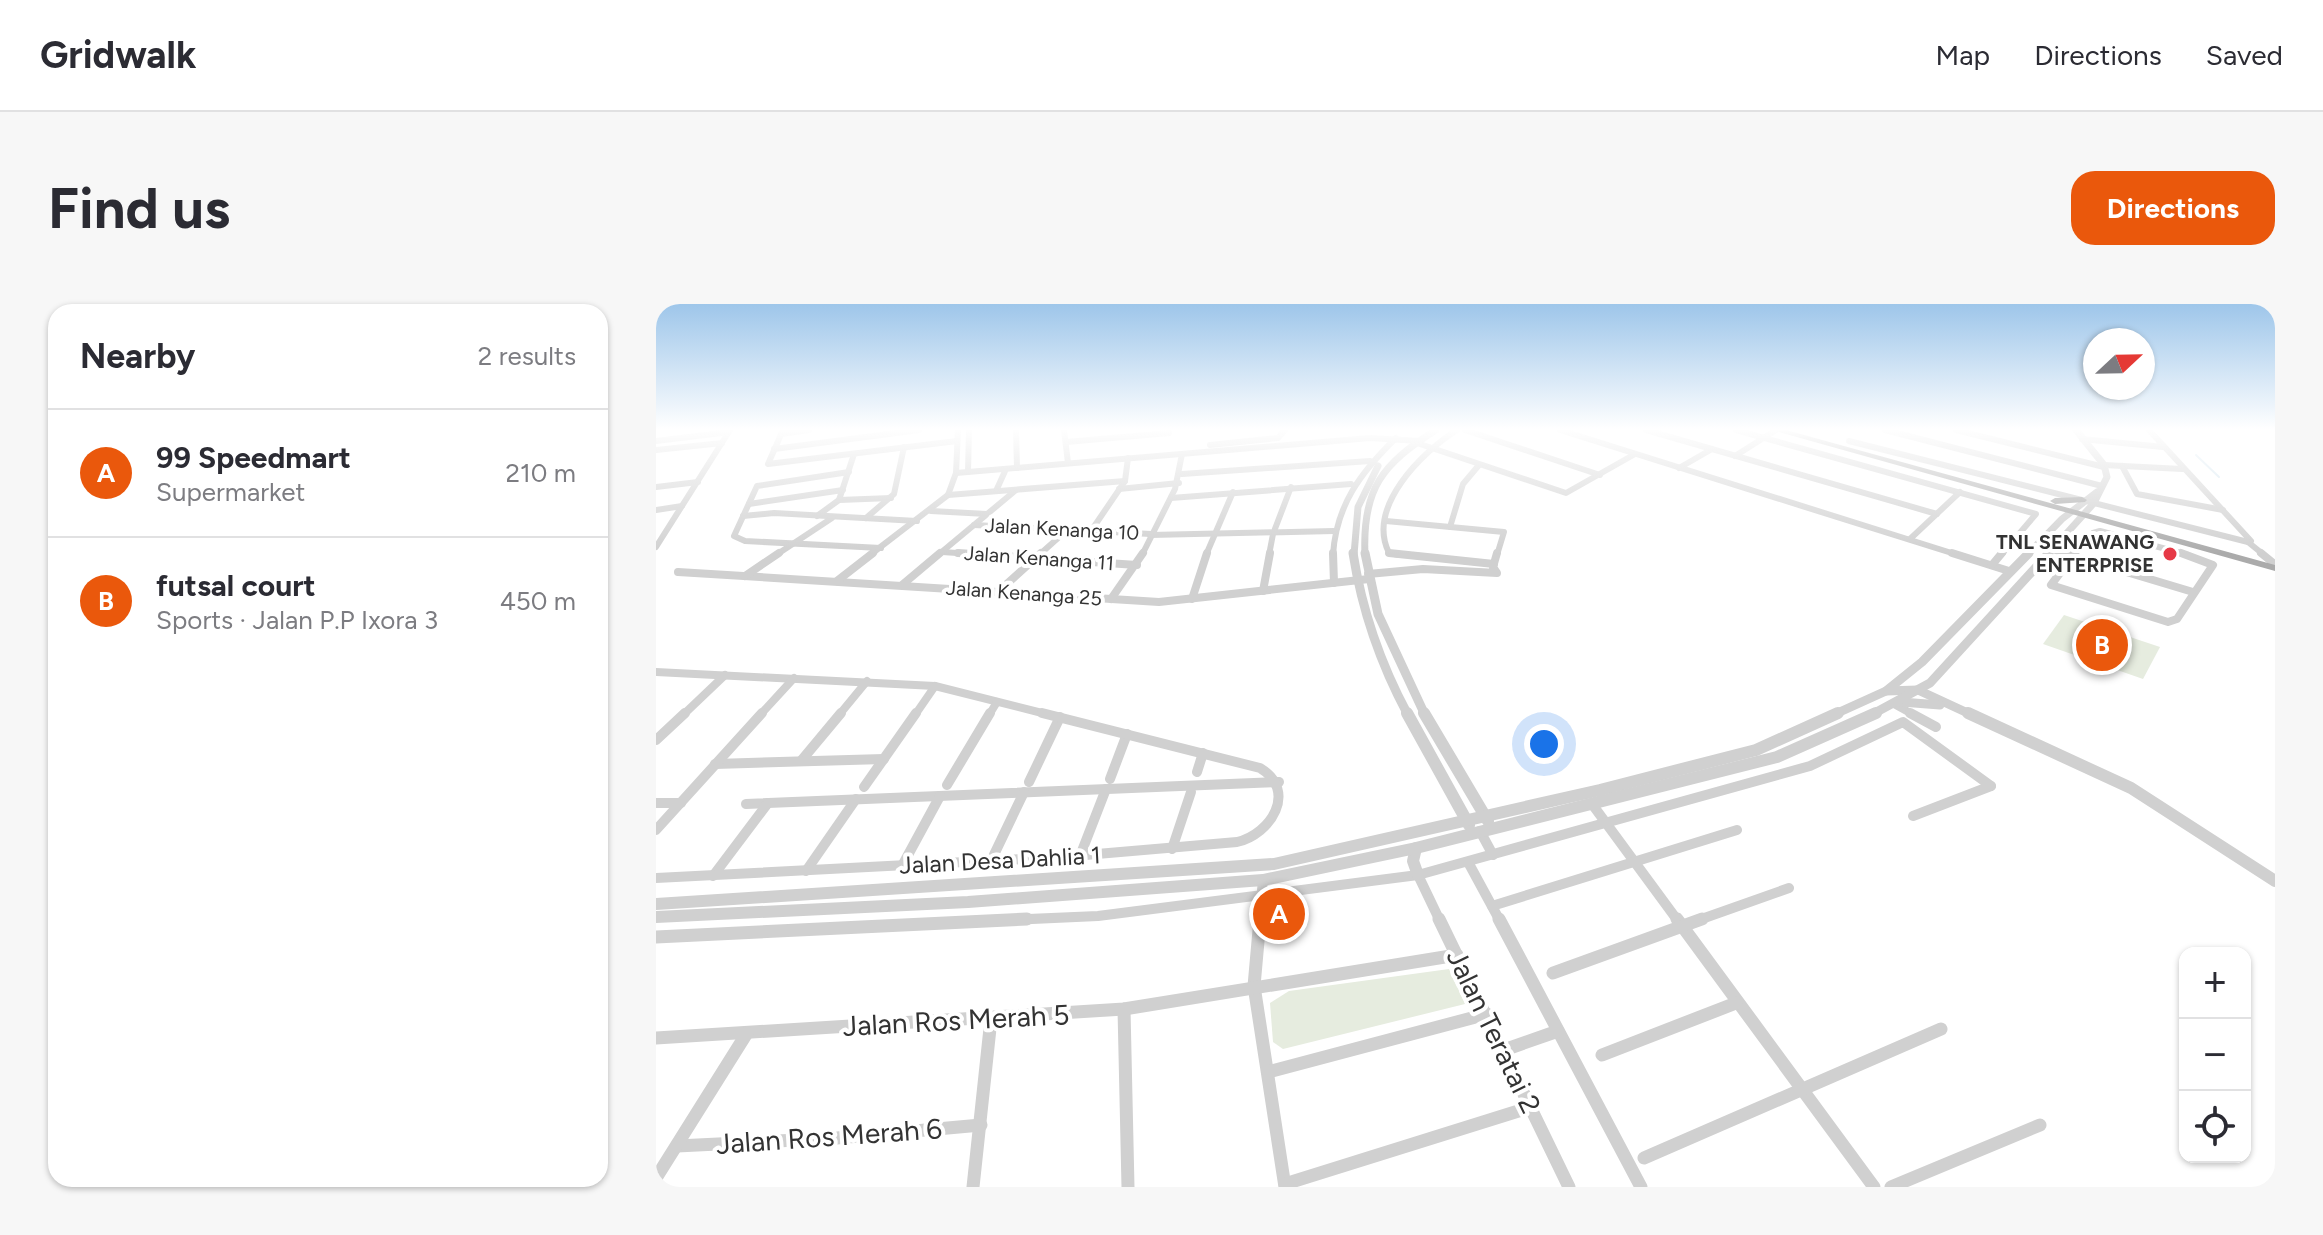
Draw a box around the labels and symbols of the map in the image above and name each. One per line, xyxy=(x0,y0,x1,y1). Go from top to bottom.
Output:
north arrow xyxy=(2083,328,2155,400)
street label: Jalan Kenanga 10 xyxy=(984,513,1140,545)
place label: TNL SENAWANG ENTERPRISE xyxy=(1996,530,2154,577)
street label: Jalan Kenanga 11 xyxy=(963,541,1115,575)
marker: TNL SENAWANG ENTERPRISE xyxy=(2161,545,2179,563)
street label: Jalan Kenanga 25 xyxy=(945,576,1103,610)
pin: B xyxy=(2076,615,2128,675)
your location xyxy=(1524,724,1564,764)
street label: Jalan Desa Dahlia 1 xyxy=(899,840,1101,880)
pin: A xyxy=(1253,884,1305,944)
street label: Jalan Teratai 2 xyxy=(1440,943,1548,1119)
street label: Jalan Ros Merah 5 xyxy=(842,997,1070,1043)
street label: Jalan Ros Merah 6 xyxy=(715,1111,943,1161)

